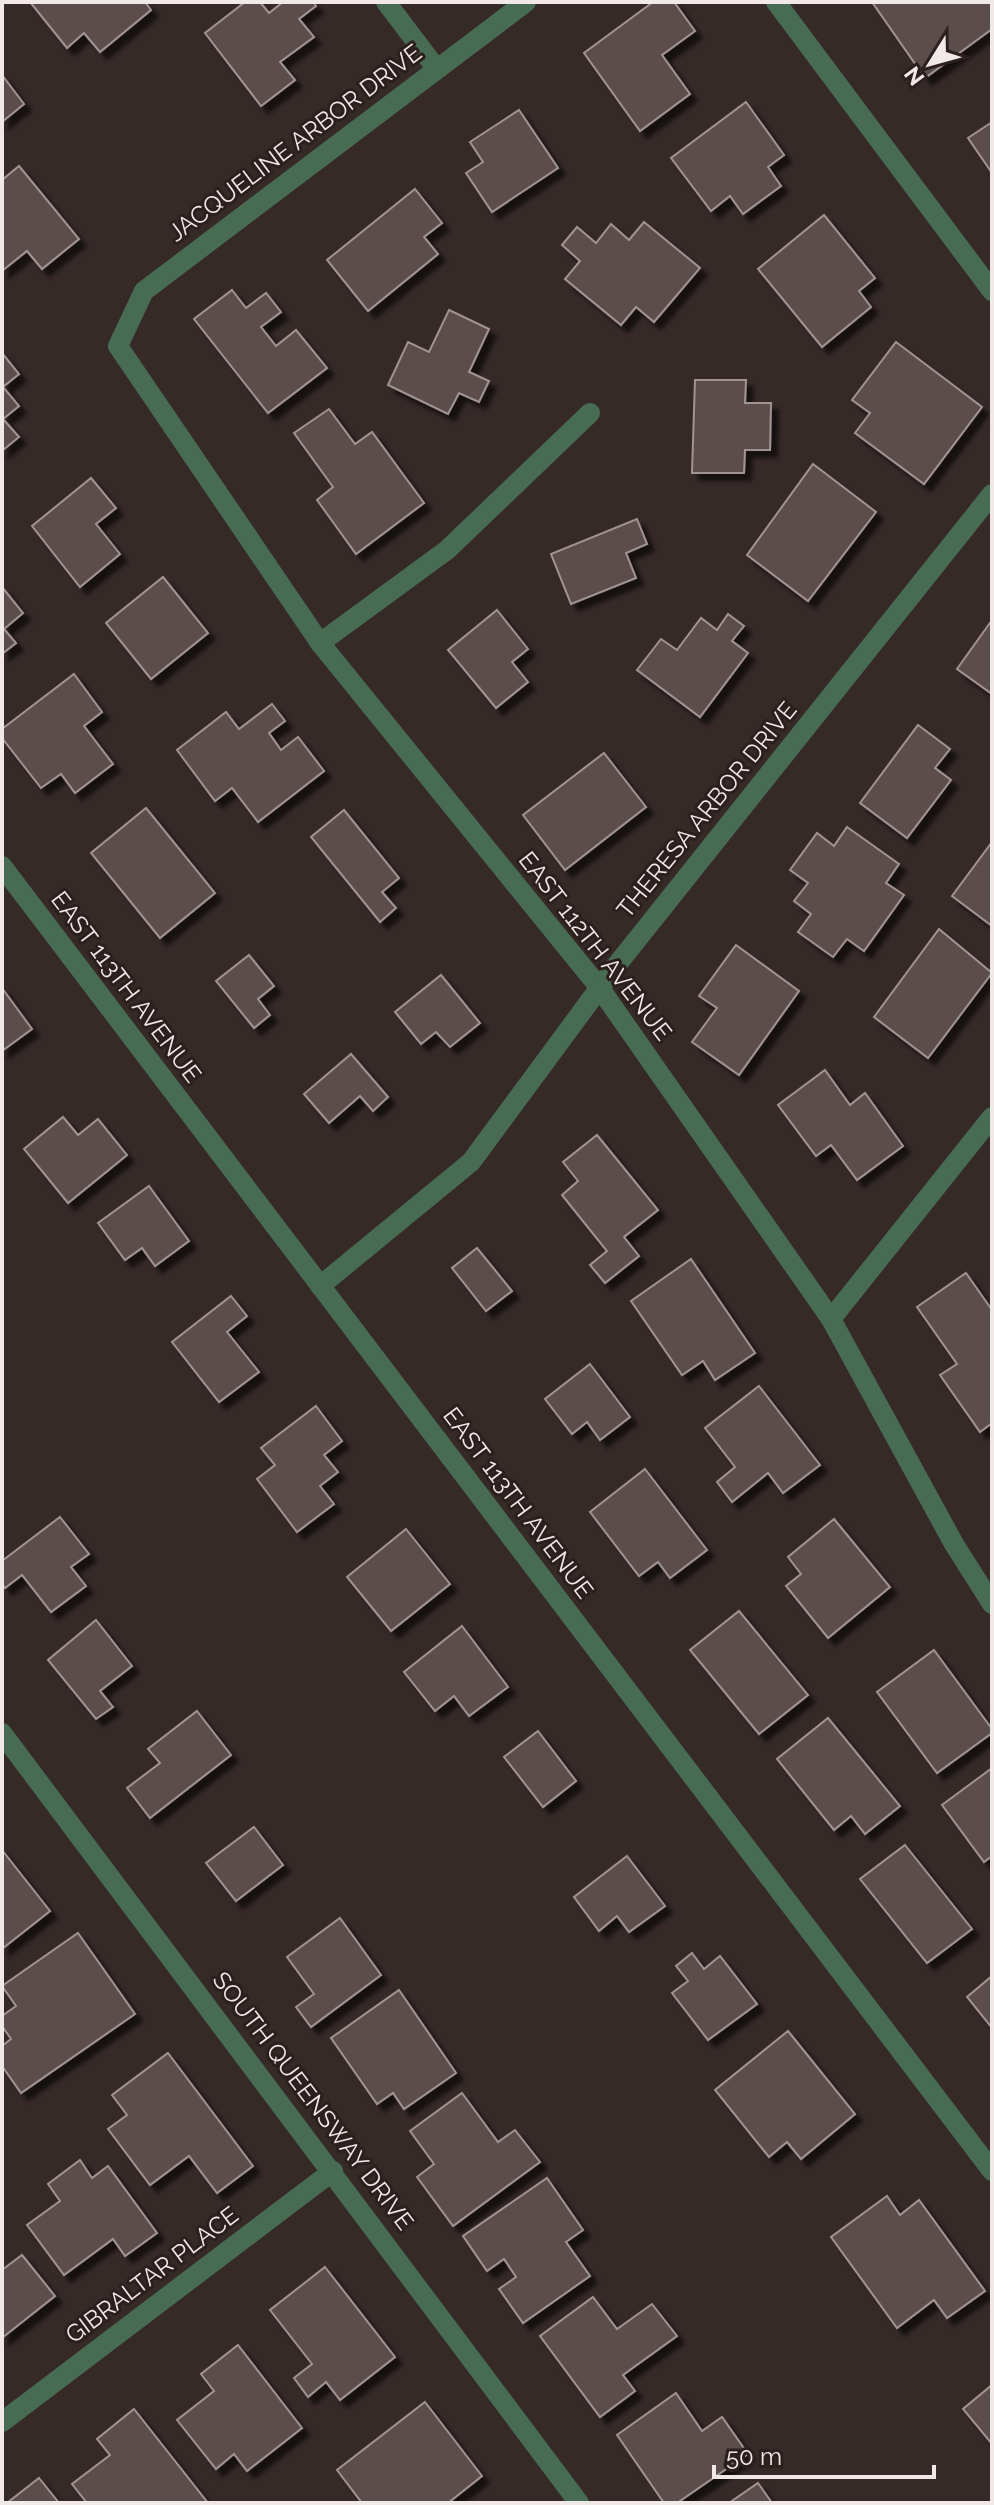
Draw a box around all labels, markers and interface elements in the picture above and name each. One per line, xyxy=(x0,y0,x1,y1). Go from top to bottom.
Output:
north arrow xyxy=(890,24,970,104)
street label: JACQUELINE ARBOR DRIVE xyxy=(162,38,427,247)
text: N xyxy=(899,62,929,91)
street label: THERESA ARBOR DRIVE xyxy=(610,696,803,924)
street label: EAST 112TH AVENUE xyxy=(513,846,678,1046)
street label: EAST 113TH AVENUE xyxy=(45,885,208,1088)
street label: EAST 113TH AVENUE xyxy=(437,1401,600,1604)
street label: SOUTH QUEENSWAY DRIVE xyxy=(207,1966,420,2236)
street label: GIBRALTAR PLACE xyxy=(60,2200,244,2349)
scale bar xyxy=(714,2429,934,2479)
text: 50 m xyxy=(726,2442,782,2471)

